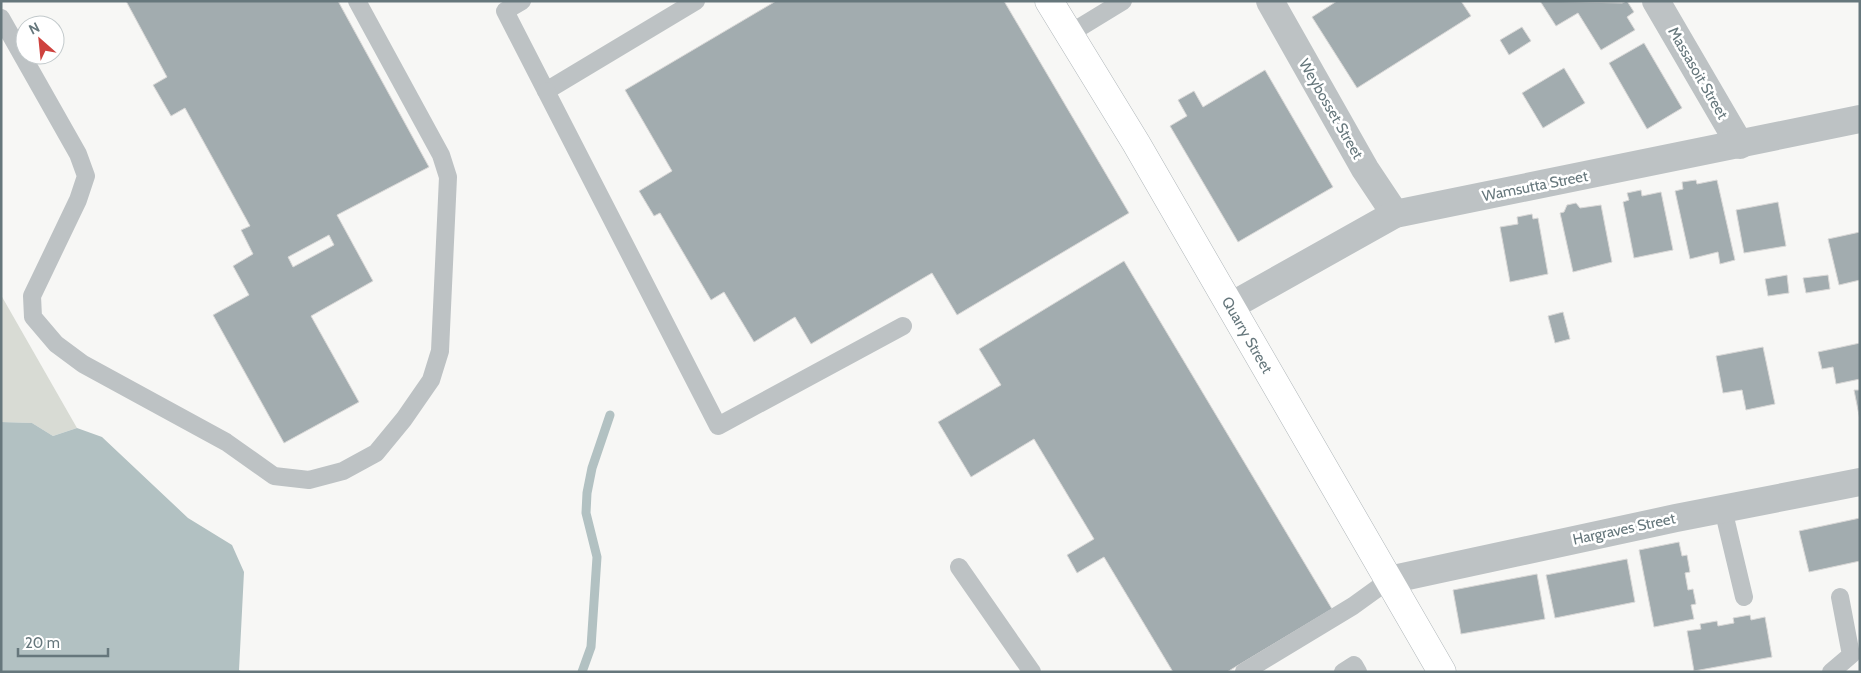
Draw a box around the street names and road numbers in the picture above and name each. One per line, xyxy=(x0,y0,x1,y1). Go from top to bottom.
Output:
street label: Massasoit Street xyxy=(1664,24,1732,122)
street label: Weybosset Street xyxy=(1295,56,1367,162)
street label: Wamsutta Street xyxy=(1481,167,1589,205)
street label: Quarry Street xyxy=(1218,293,1276,377)
street label: Hargraves Street xyxy=(1571,509,1677,549)

